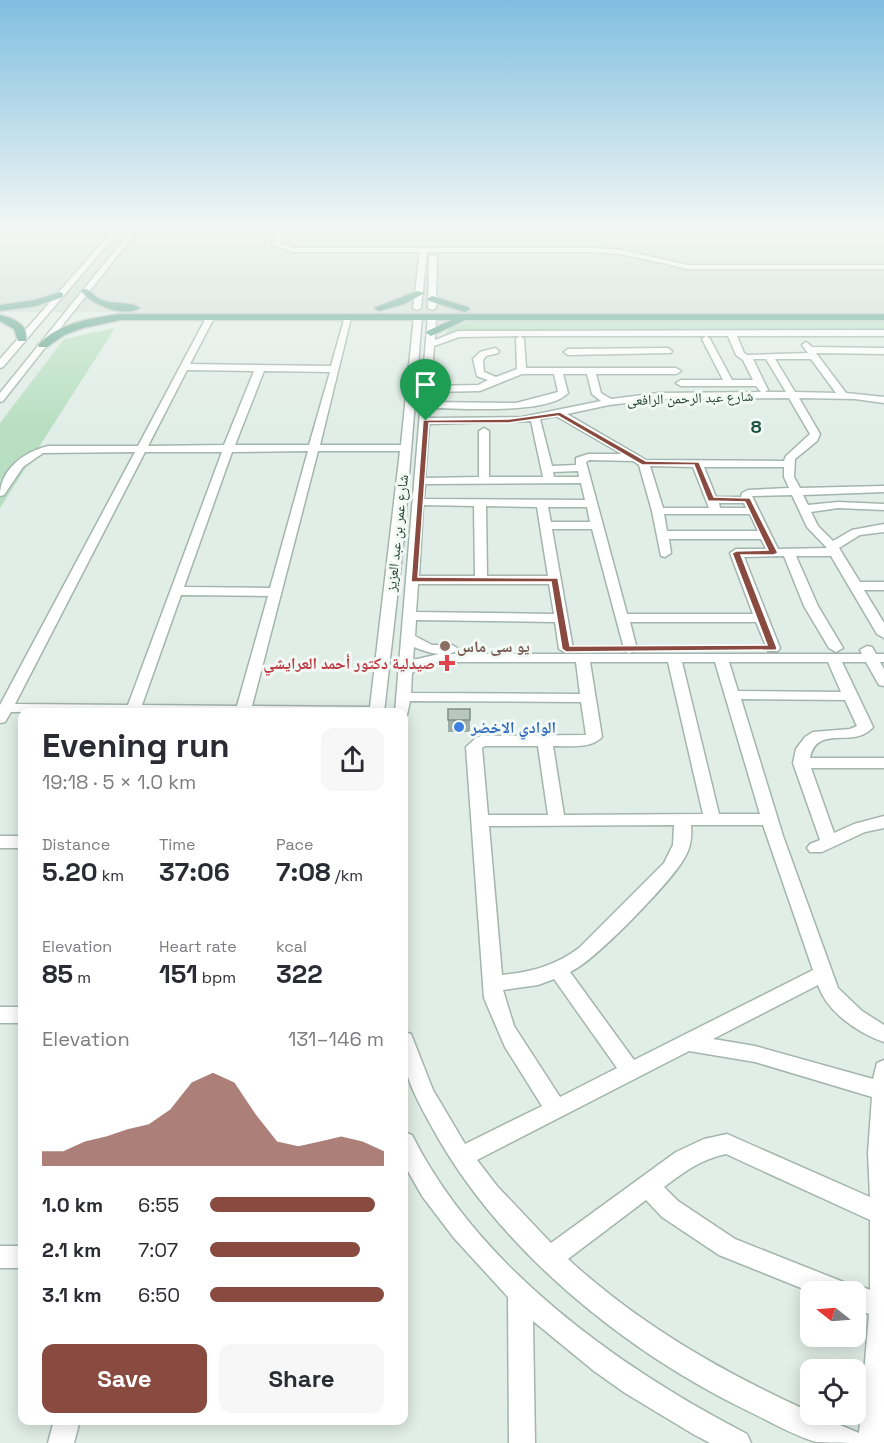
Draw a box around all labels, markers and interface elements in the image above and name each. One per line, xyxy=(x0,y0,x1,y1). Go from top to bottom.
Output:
pin xyxy=(400,359,451,421)
icon: arrive xyxy=(409,368,442,401)
street label: شارع عبد الرحمن الرافعى xyxy=(626,387,754,410)
district label: 8 xyxy=(751,415,763,438)
street label: شارع عمر بن عبد العزيز xyxy=(382,474,413,593)
place label: يو سى ماس xyxy=(457,636,530,657)
marker: يو سى ماس xyxy=(438,639,452,653)
place label: صيدلية دكتور أحمد العرايشي xyxy=(263,653,435,676)
marker: صيدلية دكتور أحمد العرايشي xyxy=(440,656,454,670)
place label: الوادي الاخضر xyxy=(470,717,556,740)
marker: الوادي الاخضر xyxy=(452,720,466,734)
text: Evening run xyxy=(42,725,230,767)
button: share xyxy=(321,728,384,791)
text: 19:18 · 5 × 1.0 km xyxy=(42,769,196,795)
text: Distance xyxy=(42,834,110,855)
text: Time xyxy=(159,834,195,855)
text: Pace xyxy=(276,834,313,855)
text: 5.20 xyxy=(42,855,98,889)
text: 37:06 xyxy=(159,855,230,889)
text: 7:08 xyxy=(276,855,331,889)
text: km xyxy=(98,865,124,886)
text: /km xyxy=(331,865,363,886)
text: Elevation xyxy=(42,936,112,957)
text: Heart rate xyxy=(159,936,237,957)
text: kcal xyxy=(276,936,307,957)
text: 85 xyxy=(42,957,73,991)
text: 151 xyxy=(159,957,198,991)
text: 322 xyxy=(276,957,323,991)
text: m xyxy=(73,967,91,988)
text: bpm xyxy=(198,967,236,988)
text: Elevation xyxy=(42,1026,130,1052)
text: 131–146 m xyxy=(288,1026,384,1052)
text: 1.0 km xyxy=(42,1192,103,1218)
text: 6:55 xyxy=(138,1192,179,1218)
text: 2.1 km xyxy=(42,1237,101,1263)
text: 7:07 xyxy=(138,1237,178,1263)
north arrow xyxy=(800,1281,866,1347)
map controls xyxy=(800,1281,866,1425)
text: 3.1 km xyxy=(42,1282,102,1308)
text: 6:50 xyxy=(138,1282,180,1308)
button: Save xyxy=(42,1344,207,1413)
button: Share xyxy=(219,1344,384,1413)
button: locate xyxy=(800,1359,866,1425)

